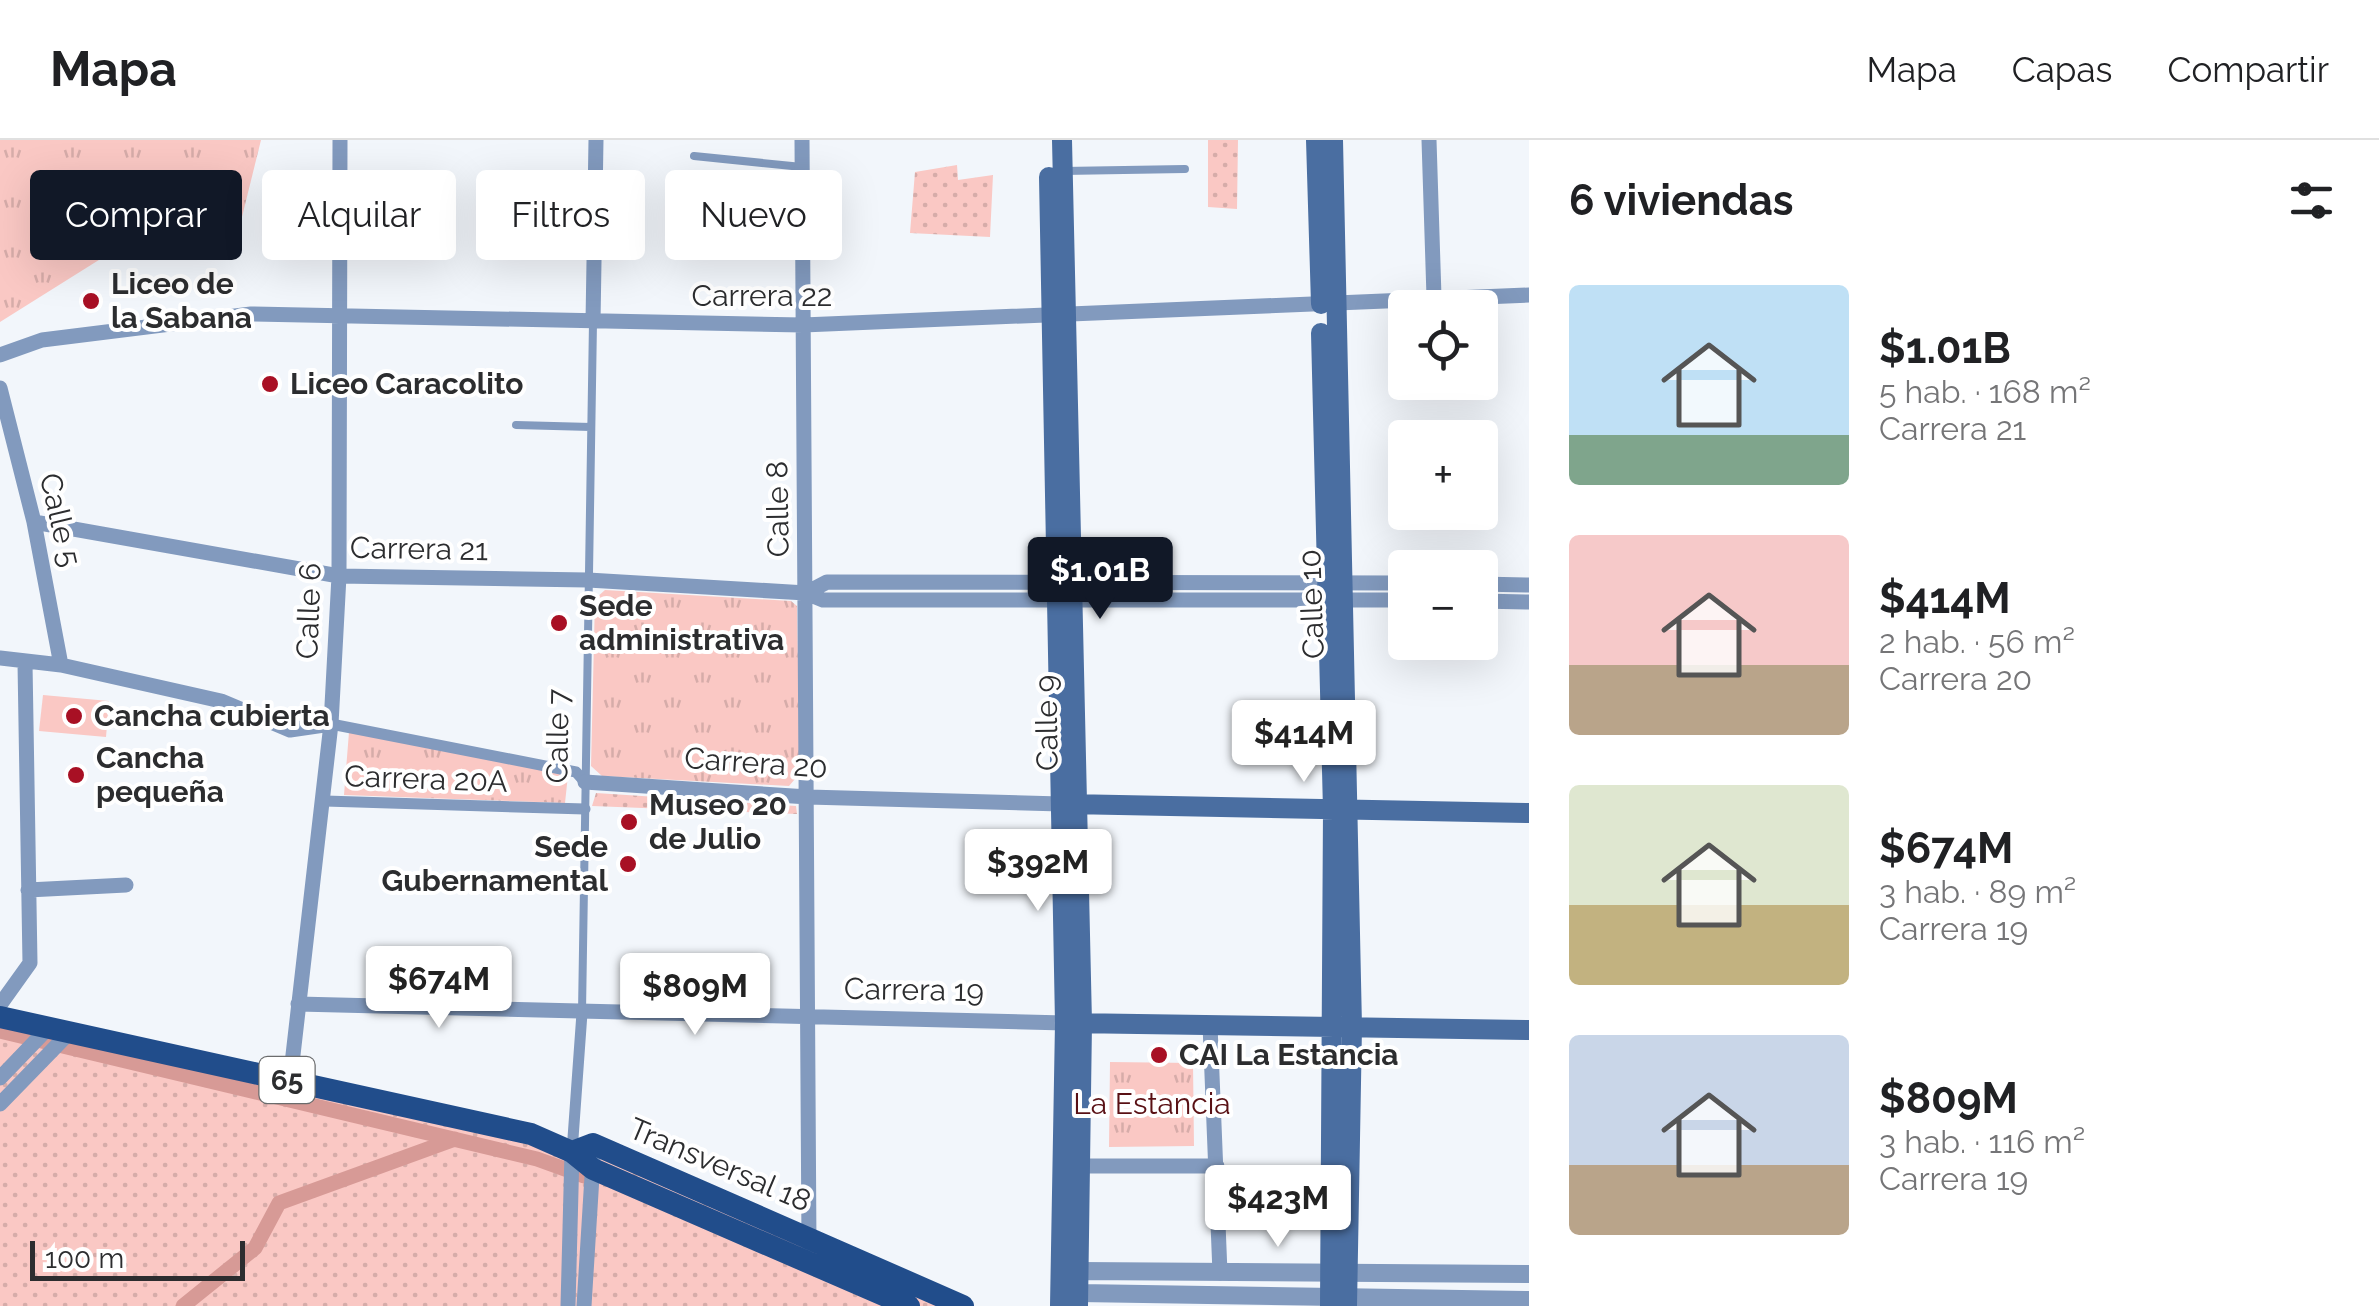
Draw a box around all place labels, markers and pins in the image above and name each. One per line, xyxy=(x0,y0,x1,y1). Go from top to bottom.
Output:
place label: Liceo de la Sabana xyxy=(111,266,252,335)
marker: Liceo de la Sabana xyxy=(80,290,102,312)
place label: Liceo Caracolito xyxy=(290,366,523,401)
marker: Liceo Caracolito xyxy=(259,373,281,395)
pin: $1.01B xyxy=(1019,537,1181,622)
place label: Sede administrativa xyxy=(579,588,784,657)
marker: Sede administrativa xyxy=(548,612,570,634)
place label: Cancha cubierta xyxy=(94,698,330,733)
pin: $414M xyxy=(1234,700,1374,785)
marker: Cancha cubierta xyxy=(63,705,85,727)
place label: Cancha pequeña xyxy=(96,740,224,809)
marker: Cancha pequeña xyxy=(65,764,87,786)
place label: Museo 20 de Julio xyxy=(649,787,787,856)
marker: Museo 20 de Julio xyxy=(618,811,640,833)
place label: Sede Gubernamental xyxy=(382,829,608,898)
pin: $392M xyxy=(968,829,1108,914)
marker: Sede Gubernamental xyxy=(617,853,639,875)
pin: $674M xyxy=(369,946,509,1031)
pin: $809M xyxy=(625,953,765,1038)
place label: CAI La Estancia xyxy=(1179,1037,1399,1072)
marker: CAI La Estancia xyxy=(1148,1044,1170,1066)
pin: $423M xyxy=(1208,1165,1348,1250)

